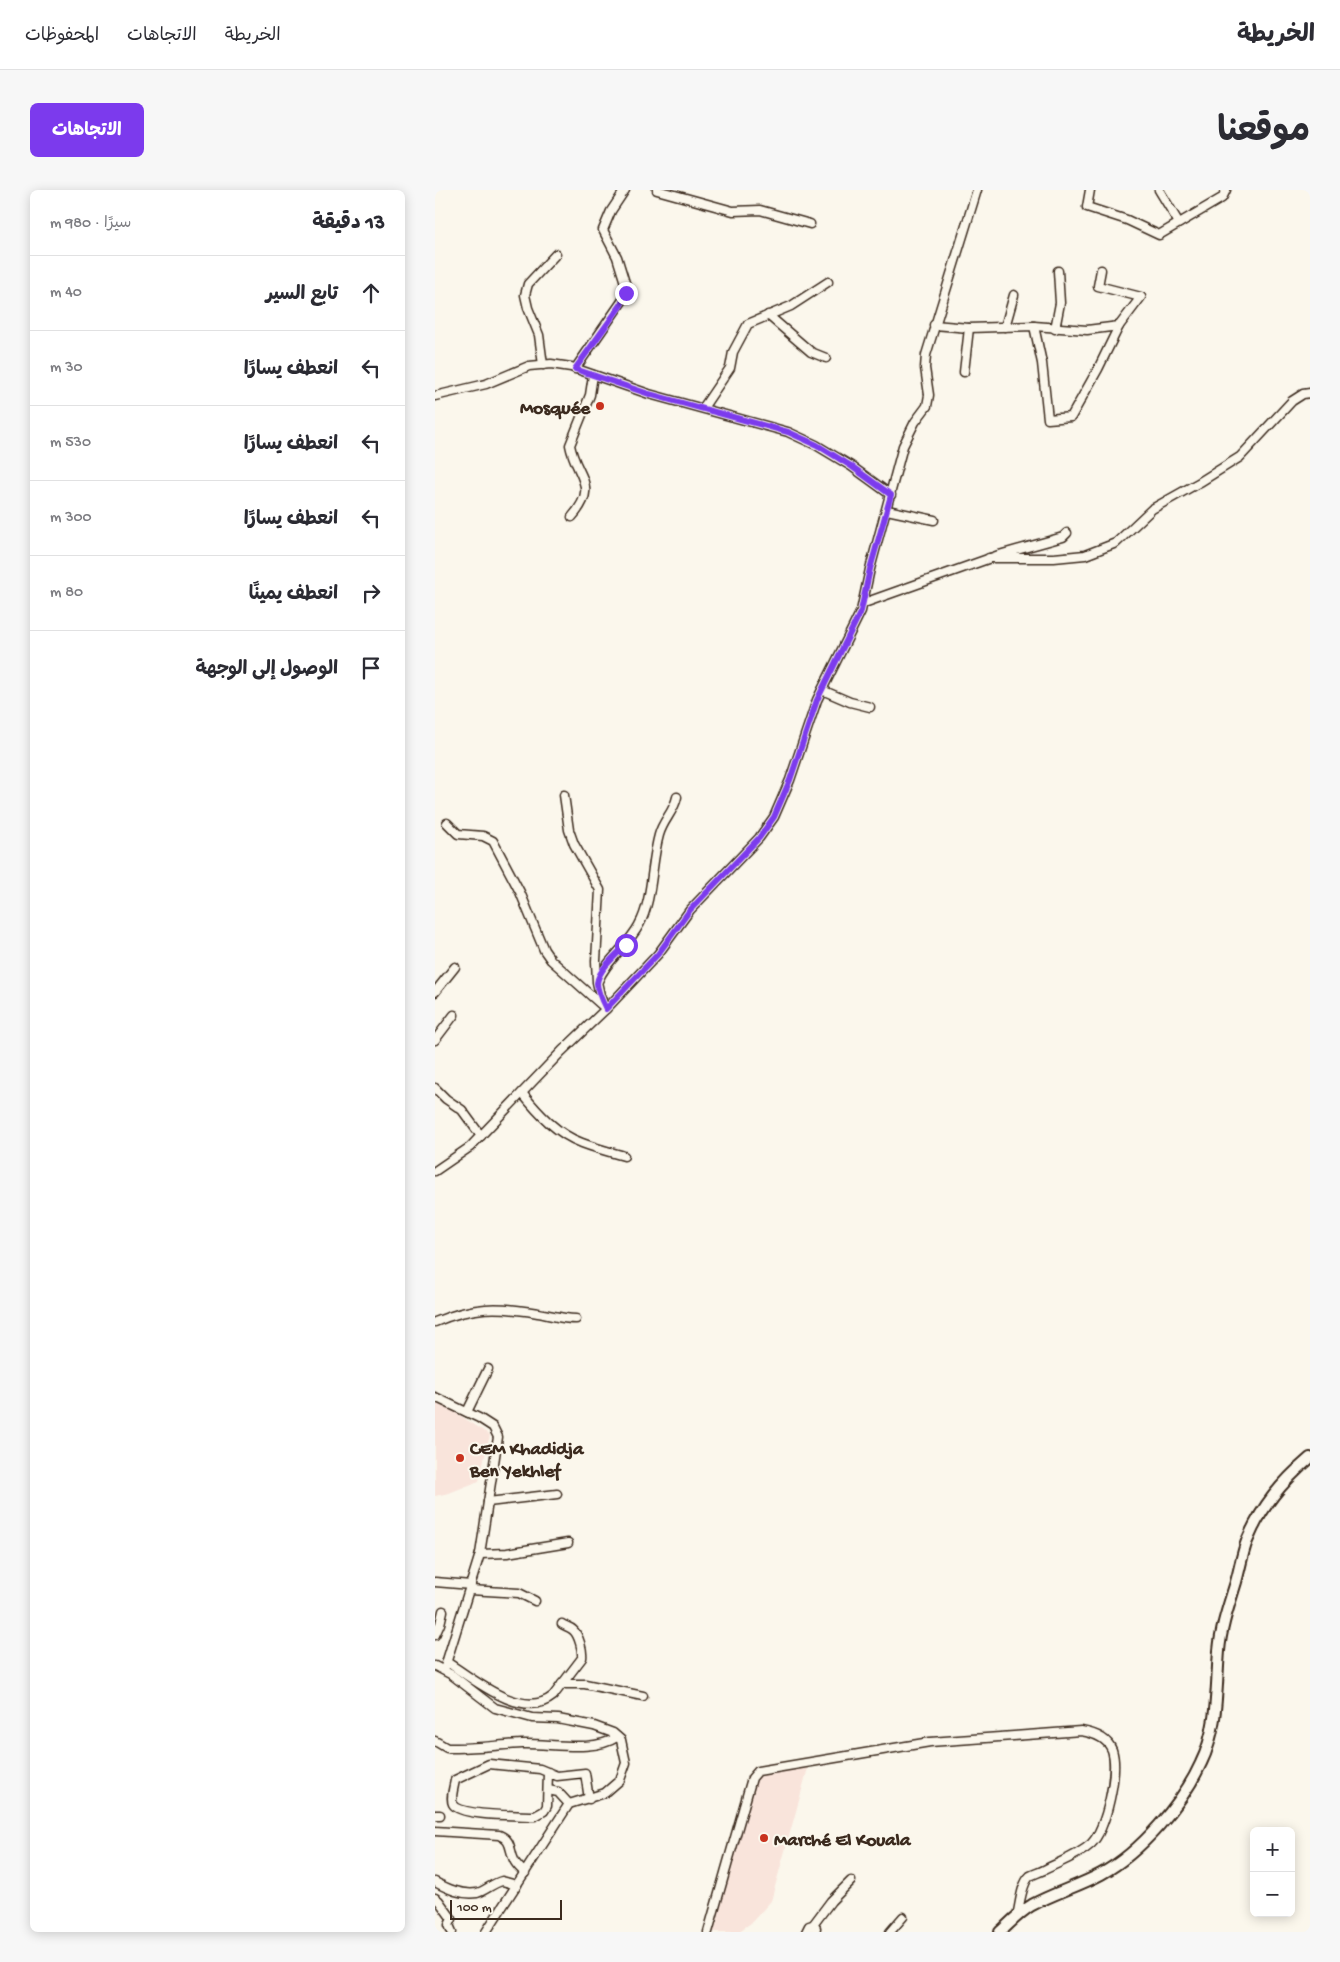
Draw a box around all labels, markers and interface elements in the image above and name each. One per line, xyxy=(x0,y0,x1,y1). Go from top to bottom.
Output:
text: الخريطة xyxy=(1237,22,1315,51)
text: المحفوظات xyxy=(25,26,99,47)
text: الاتجاهات xyxy=(127,26,197,47)
text: الخريطة xyxy=(225,26,281,47)
button: الاتجاهات xyxy=(30,103,144,157)
text: موقعنا xyxy=(1217,113,1310,154)
text: 13 دقيقة xyxy=(312,212,385,237)
text: سيرًا · 980 m xyxy=(50,215,131,234)
icon: ahead xyxy=(357,279,385,307)
route end xyxy=(615,282,638,305)
text: 40 m xyxy=(50,284,82,303)
text: تابع السير xyxy=(266,284,338,307)
icon: left xyxy=(357,354,385,382)
text: 30 m xyxy=(50,359,83,378)
text: انعطف يسارًا xyxy=(244,359,338,382)
place label: Mosquée xyxy=(520,398,591,421)
marker: Mosquée xyxy=(594,400,606,412)
icon: left xyxy=(357,429,385,457)
text: 530 m xyxy=(50,434,91,453)
text: انعطف يسارًا xyxy=(244,434,338,457)
icon: left xyxy=(357,504,385,532)
text: 300 m xyxy=(50,509,92,528)
text: انعطف يسارًا xyxy=(244,509,338,532)
icon: right xyxy=(357,579,385,607)
text: 80 m xyxy=(50,584,83,603)
text: انعطف يمينًا xyxy=(249,584,338,607)
icon: arrive xyxy=(357,654,385,682)
text: الوصول إلى الوجهة xyxy=(195,659,338,682)
route start xyxy=(615,934,638,957)
place label: CEM Khadidja Ben Yekhlef xyxy=(469,1439,585,1484)
marker: CEM Khadidja Ben Yekhlef xyxy=(454,1452,466,1464)
map controls xyxy=(1250,1827,1295,1917)
button: + xyxy=(1250,1827,1295,1872)
place label: Marché El Kouala xyxy=(774,1830,912,1853)
marker: Marché El Kouala xyxy=(758,1832,770,1844)
button: − xyxy=(1250,1872,1295,1917)
scale bar xyxy=(450,1897,563,1920)
text: 100 m xyxy=(457,1900,492,1917)

